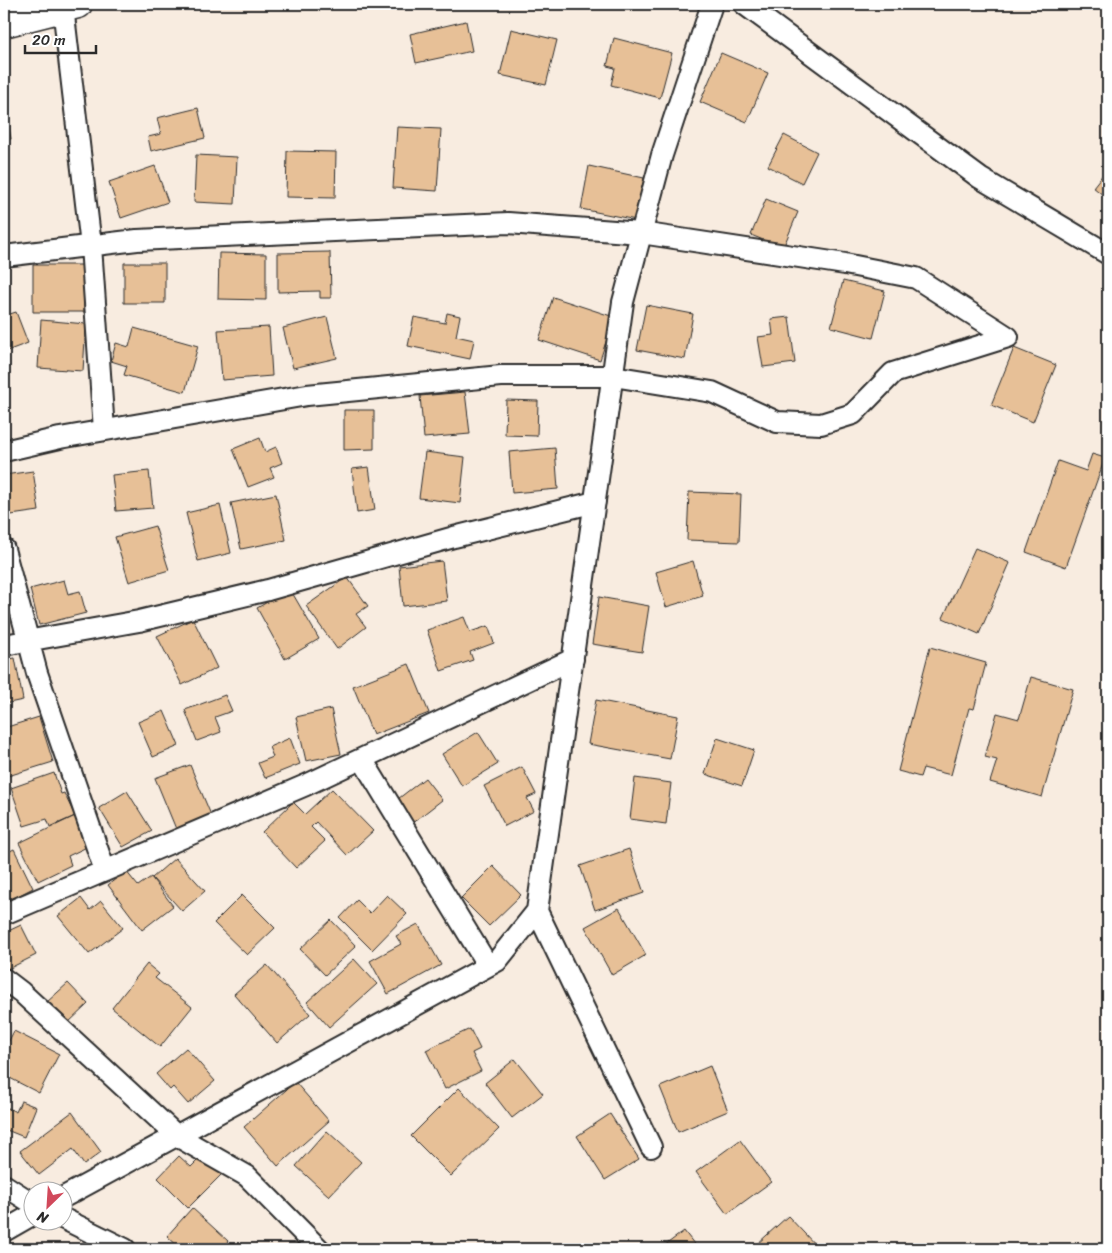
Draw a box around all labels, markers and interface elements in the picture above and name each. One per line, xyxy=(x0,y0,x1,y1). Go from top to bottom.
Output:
scale bar xyxy=(25,22,96,54)
text: 20 m xyxy=(32,27,66,53)
north arrow xyxy=(22,1180,72,1230)
text: N xyxy=(33,1204,53,1231)

